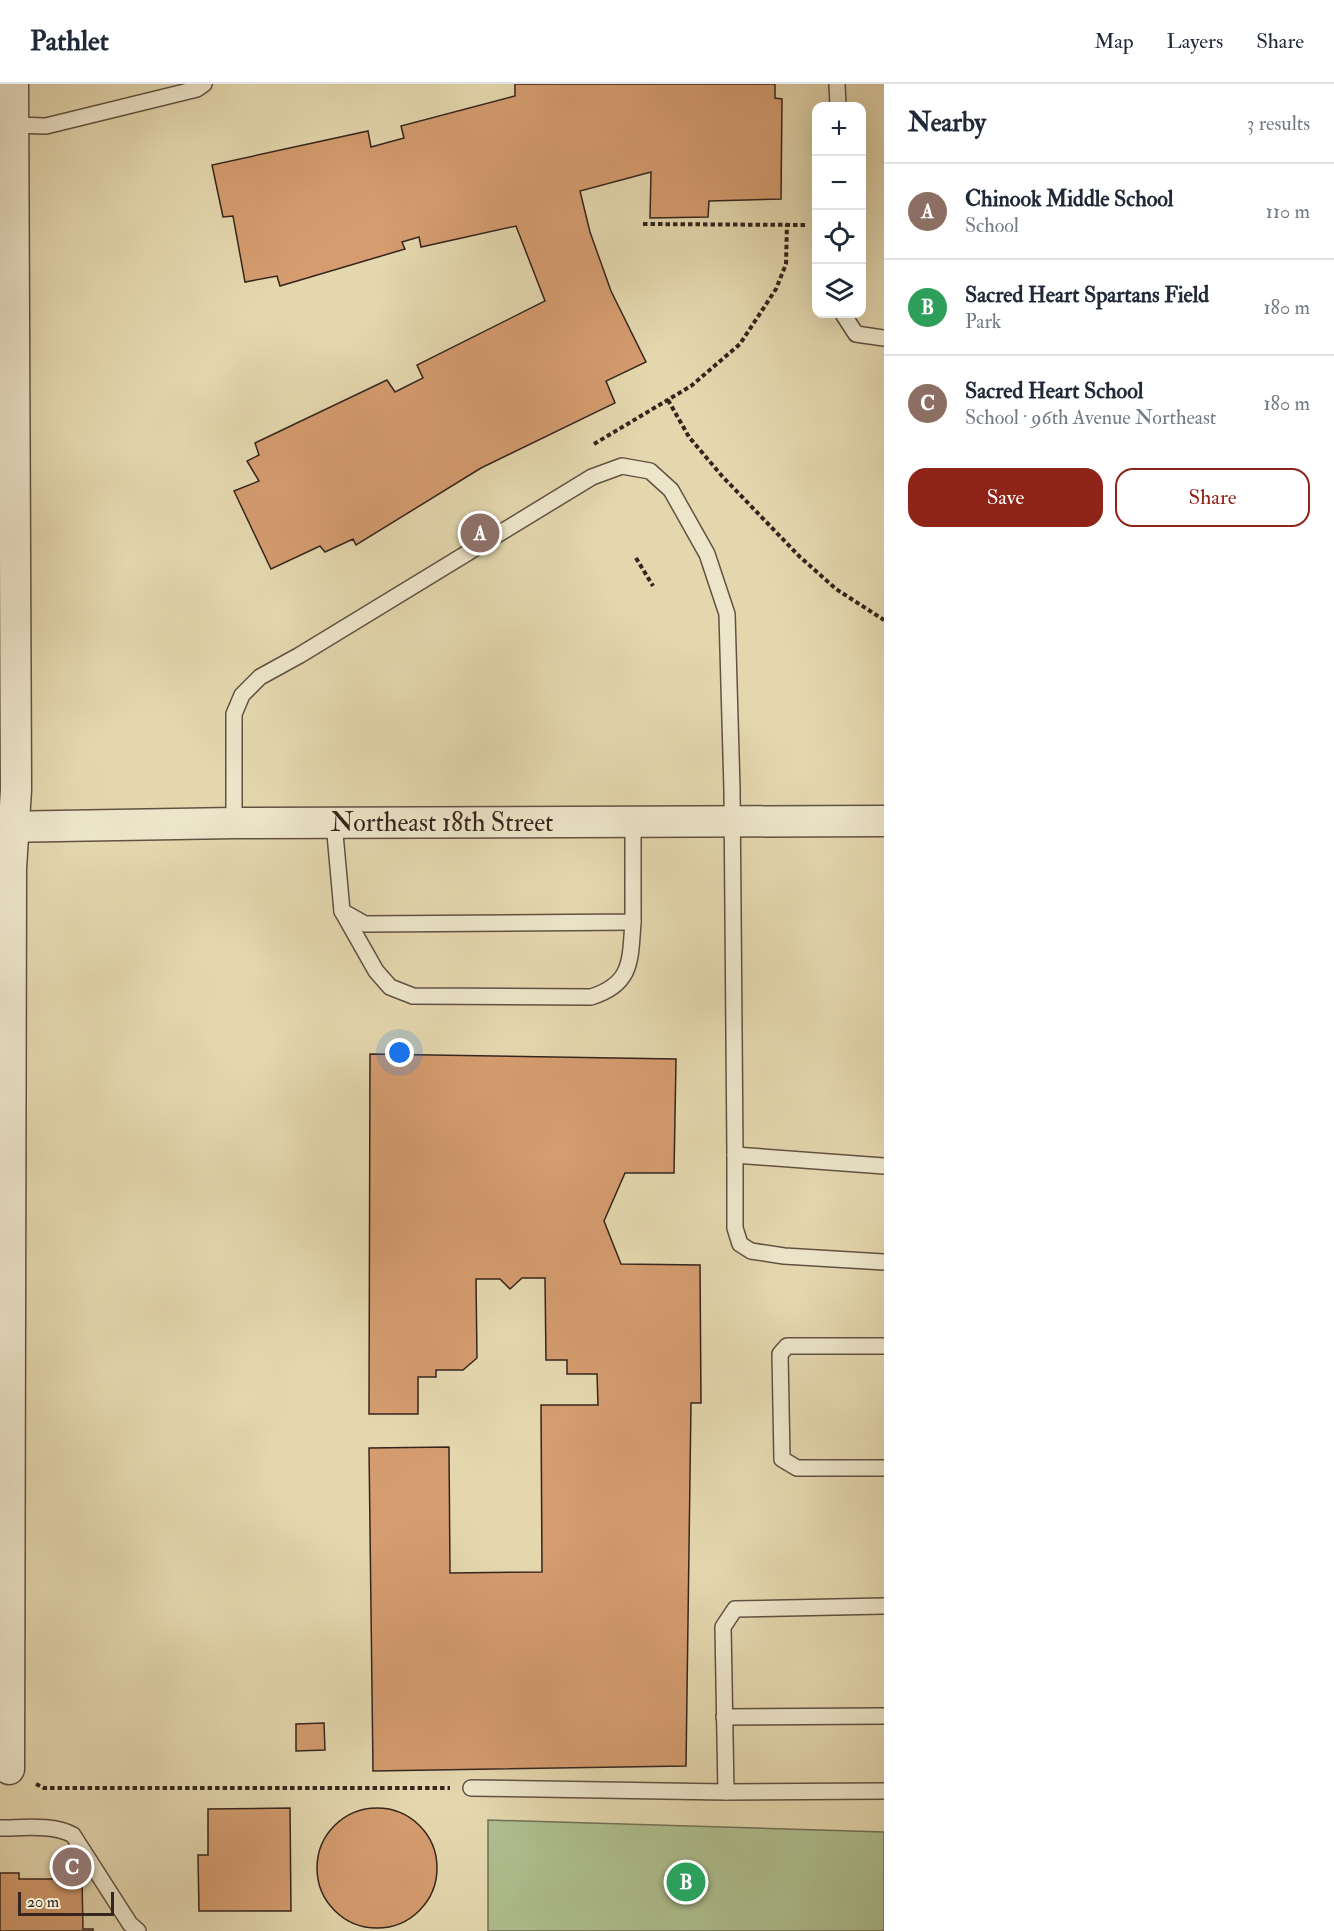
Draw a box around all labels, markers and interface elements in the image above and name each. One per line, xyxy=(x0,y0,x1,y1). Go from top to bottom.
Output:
text: Pathlet xyxy=(30,24,109,59)
text: Map xyxy=(1094,28,1134,55)
text: Layers xyxy=(1167,28,1223,55)
text: Share xyxy=(1256,28,1304,55)
map controls xyxy=(812,102,866,318)
button: + xyxy=(812,102,866,156)
text: Nearby xyxy=(908,107,986,139)
text: 3 results xyxy=(1247,111,1310,136)
button: − xyxy=(812,156,866,210)
text: Chinook Middle School xyxy=(965,185,1173,213)
text: A xyxy=(921,199,934,224)
text: 110 m xyxy=(1266,199,1310,224)
button: locate xyxy=(812,210,866,264)
text: School xyxy=(965,213,1019,238)
button: layers xyxy=(812,264,866,318)
text: Sacred Heart Spartans Field xyxy=(965,281,1209,309)
text: B xyxy=(921,295,934,320)
text: 180 m xyxy=(1263,295,1310,320)
text: Park xyxy=(965,309,1001,334)
text: Sacred Heart School xyxy=(965,377,1143,405)
text: C xyxy=(920,391,935,416)
text: 180 m xyxy=(1263,391,1310,416)
text: School · 96th Avenue Northeast xyxy=(965,405,1216,430)
button: Save xyxy=(908,468,1103,527)
button: Share xyxy=(1115,468,1310,527)
pin: A xyxy=(460,510,500,556)
street label: Northeast 18th Street xyxy=(331,807,554,839)
your location xyxy=(385,1038,414,1067)
pin: C xyxy=(52,1844,92,1890)
pin: B xyxy=(666,1860,706,1904)
scale bar xyxy=(18,1889,114,1916)
text: 20 m xyxy=(27,1892,59,1912)

